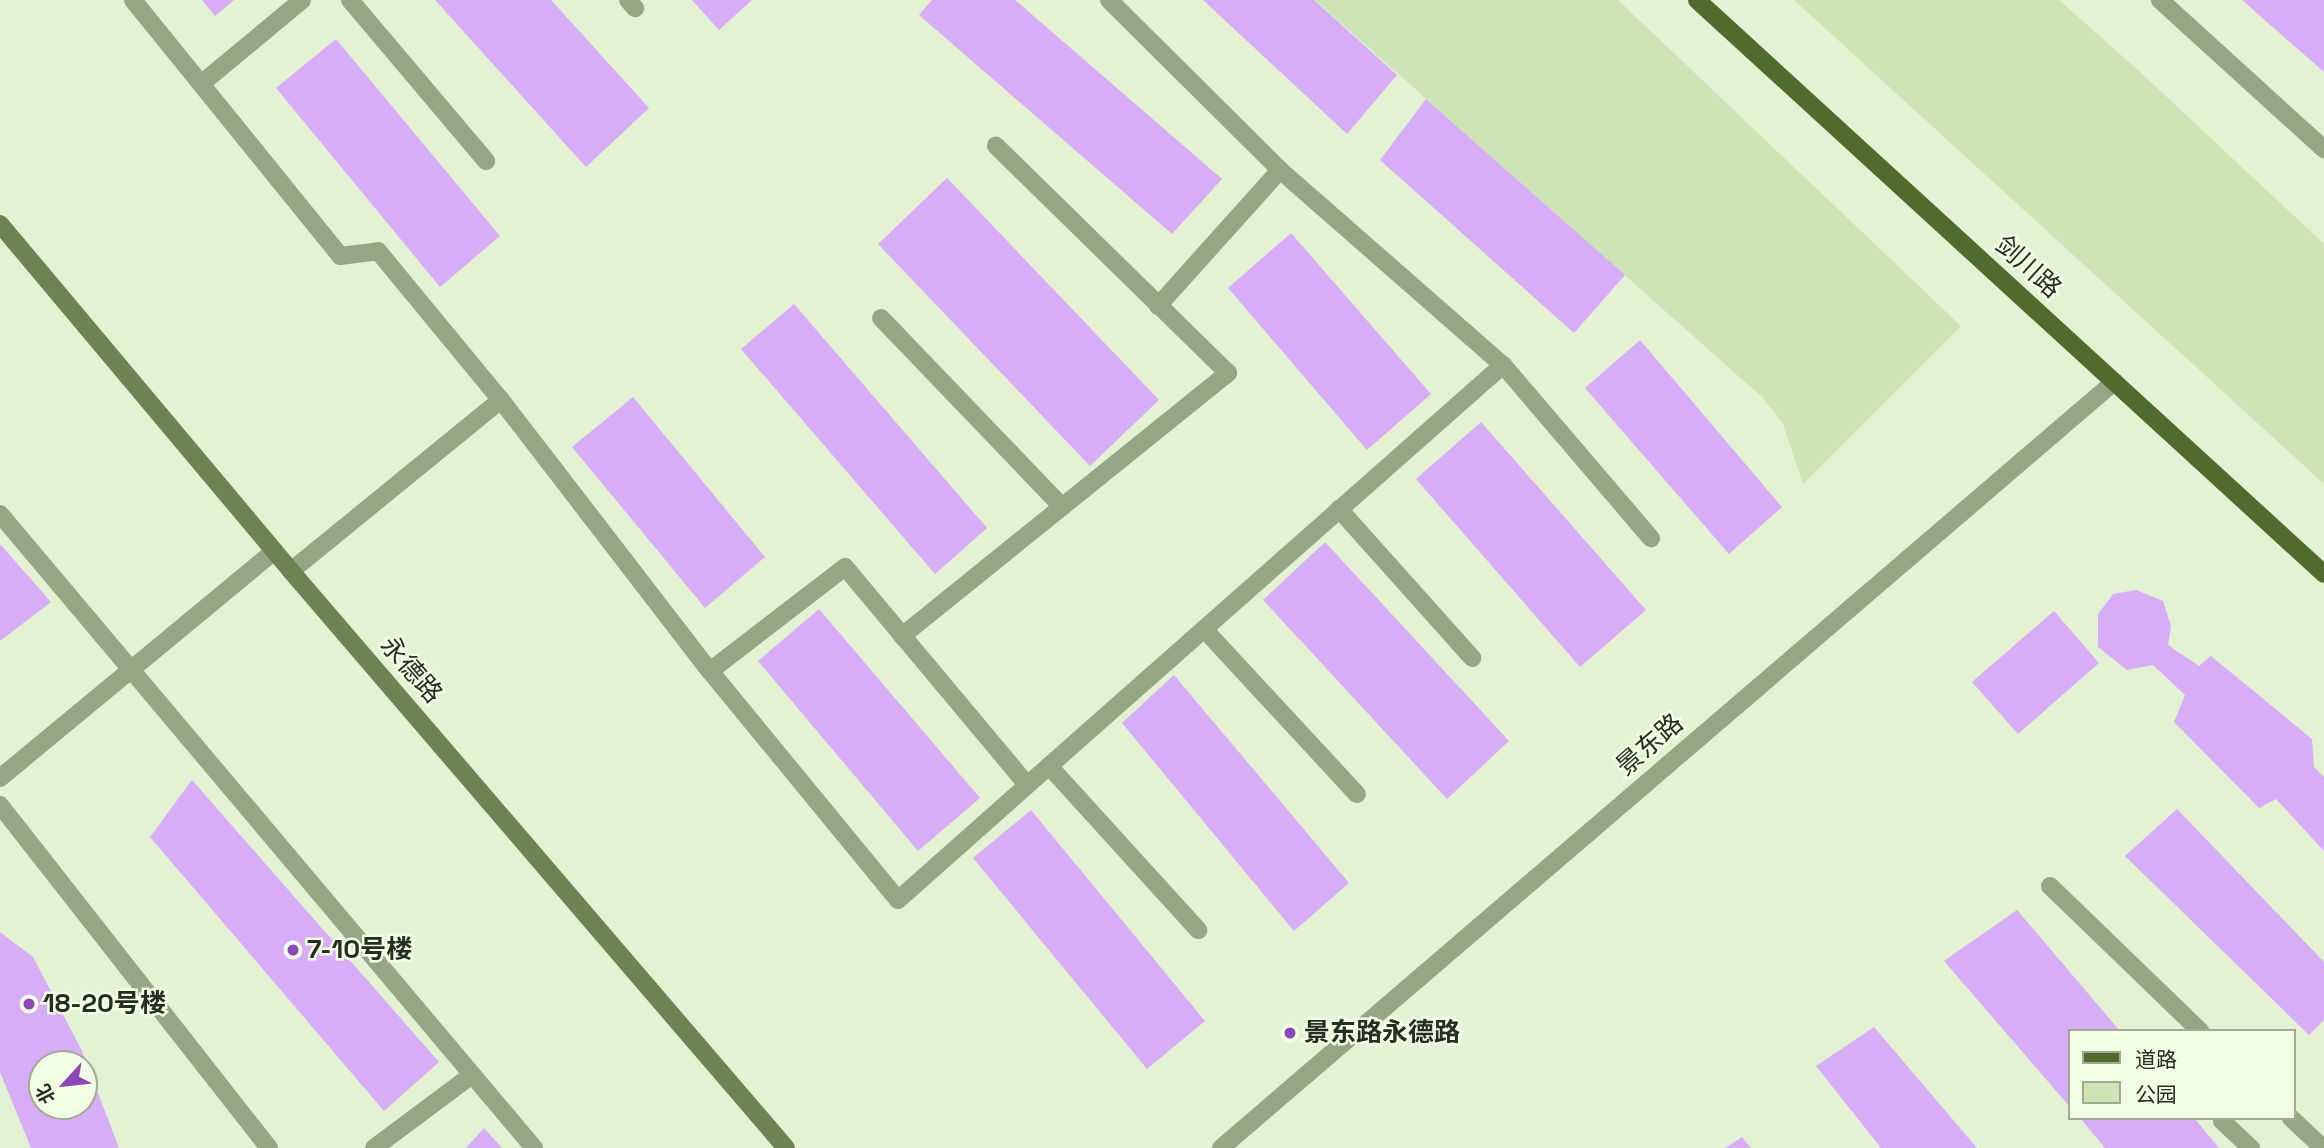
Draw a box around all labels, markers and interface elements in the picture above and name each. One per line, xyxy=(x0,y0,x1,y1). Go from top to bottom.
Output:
street label: 剑川路 xyxy=(1989,229,2067,305)
street label: 永德路 xyxy=(374,630,448,710)
street label: 景东路 xyxy=(1610,708,1690,782)
place label: 7-10号楼 xyxy=(307,934,412,966)
marker: 7-10号楼 xyxy=(285,942,301,958)
place label: 18-20号楼 xyxy=(43,988,166,1020)
marker: 18-20号楼 xyxy=(21,996,37,1012)
place label: 景东路永德路 xyxy=(1304,1017,1460,1049)
marker: 景东路永德路 xyxy=(1282,1025,1298,1041)
legend xyxy=(2068,1029,2296,1120)
text: 道路 xyxy=(2135,1046,2177,1073)
north arrow xyxy=(28,1050,98,1120)
text: 北 xyxy=(30,1080,61,1108)
text: 公园 xyxy=(2135,1081,2177,1108)

